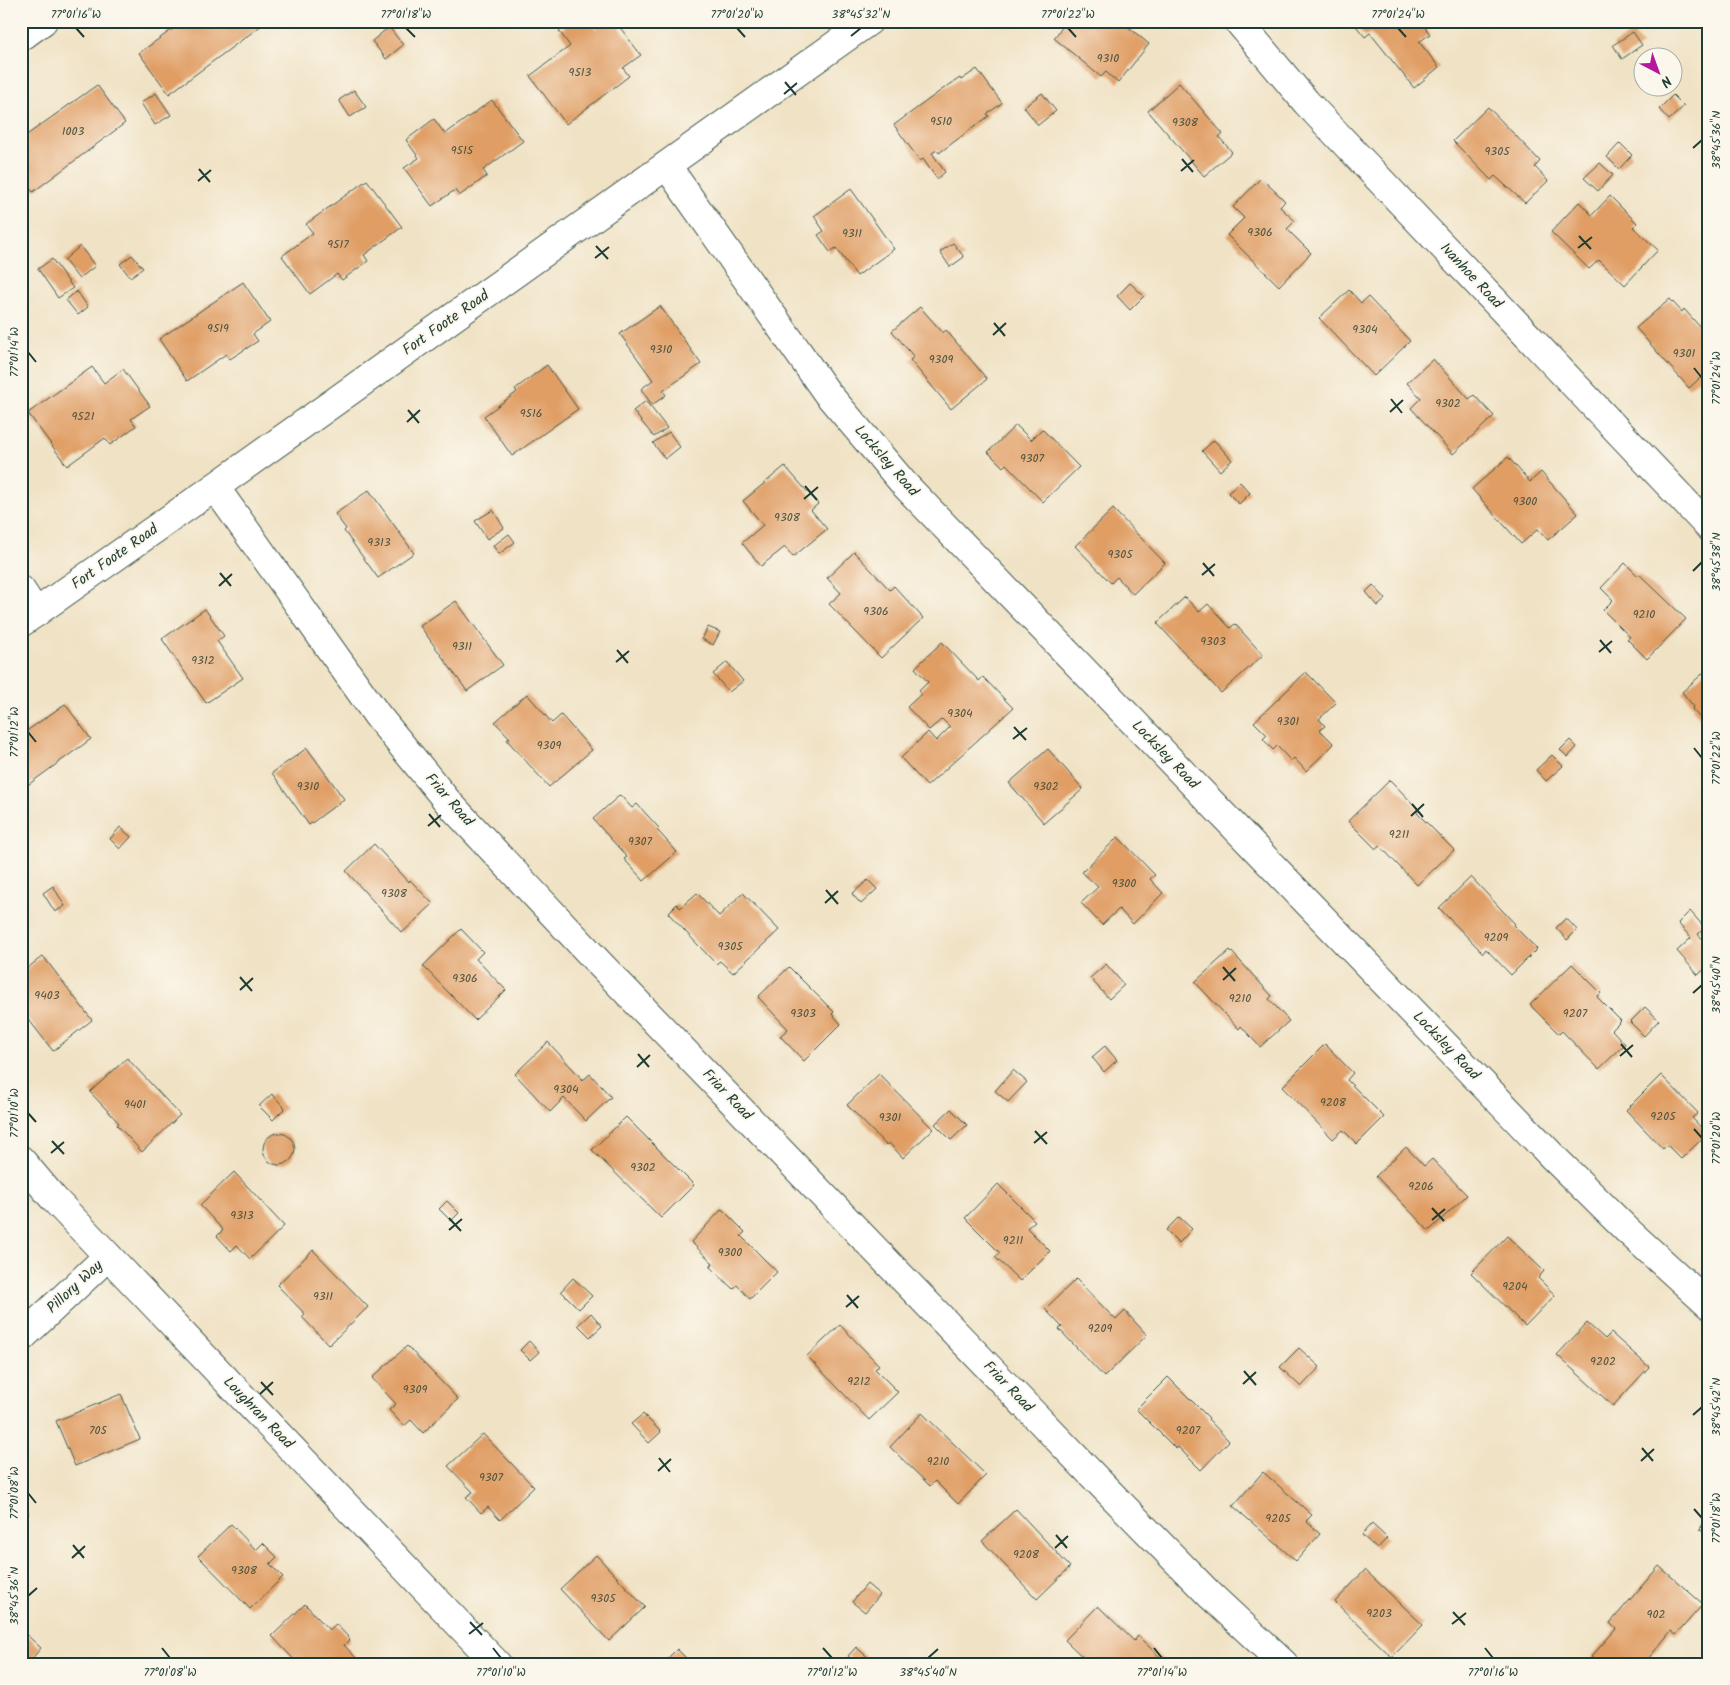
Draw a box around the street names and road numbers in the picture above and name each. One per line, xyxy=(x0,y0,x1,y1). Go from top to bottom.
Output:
street label: Ivanhoe Road xyxy=(1434,237,1509,315)
street label: Fort Foote Road xyxy=(398,284,495,362)
street label: Locksley Road xyxy=(848,420,924,503)
street label: Fort Foote Road xyxy=(67,518,164,596)
street label: Locksley Road xyxy=(1126,715,1205,796)
street label: Friar Road xyxy=(419,768,480,833)
street label: Locksley Road xyxy=(1407,1006,1486,1087)
street label: Friar Road xyxy=(696,1063,758,1127)
street label: Pillory Way xyxy=(41,1254,109,1320)
street label: Friar Road xyxy=(977,1355,1039,1419)
street label: Loughran Road xyxy=(217,1371,299,1455)

